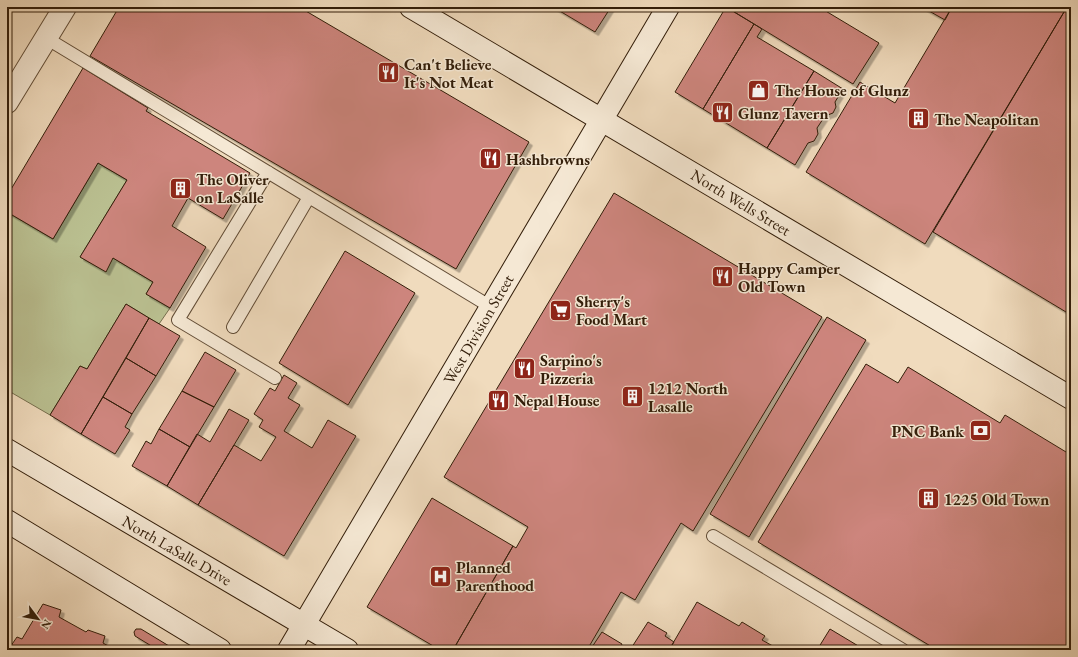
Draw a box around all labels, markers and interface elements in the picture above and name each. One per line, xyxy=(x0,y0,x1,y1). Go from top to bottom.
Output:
place label: Can't Believe It's Not Meat xyxy=(404,54,493,93)
restaurant icon: Can't Believe It's Not Meat xyxy=(375,60,401,86)
shop icon: The House of Glunz xyxy=(745,77,771,103)
place label: The House of Glunz xyxy=(774,80,909,101)
restaurant icon: Glunz Tavern xyxy=(710,100,736,126)
place label: Glunz Tavern xyxy=(738,103,828,124)
building icon: The Neapolitan xyxy=(906,106,932,132)
place label: The Neapolitan xyxy=(934,109,1039,130)
restaurant icon: Hashbrowns xyxy=(478,146,504,172)
place label: Hashbrowns xyxy=(506,149,590,170)
street label: North Wells Street xyxy=(687,164,795,241)
place label: The Oliver on LaSalle xyxy=(196,169,269,208)
building icon: The Oliver on LaSalle xyxy=(168,175,194,201)
place label: Happy Camper Old Town xyxy=(738,258,840,297)
restaurant icon: Happy Camper Old Town xyxy=(710,264,736,290)
street label: West Division Street xyxy=(438,271,518,388)
place label: Sherry's Food Mart xyxy=(576,291,647,330)
supermarket icon: Sherry's Food Mart xyxy=(548,297,574,323)
place label: Sarpino's Pizzeria xyxy=(540,350,602,389)
restaurant icon: Sarpino's Pizzeria xyxy=(511,356,537,382)
place label: 1212 North Lasalle xyxy=(648,378,728,417)
building icon: 1212 North Lasalle xyxy=(620,384,646,410)
restaurant icon: Nepal House xyxy=(486,387,512,413)
place label: Nepal House xyxy=(514,390,600,411)
bank icon: PNC Bank xyxy=(967,418,993,444)
place label: PNC Bank xyxy=(891,421,964,442)
building icon: 1225 Old Town xyxy=(915,486,941,512)
place label: 1225 Old Town xyxy=(944,489,1049,510)
street label: North LaSalle Drive xyxy=(118,511,235,590)
place label: Planned Parenthood xyxy=(456,557,534,596)
hospital icon: Planned Parenthood xyxy=(427,563,453,589)
north arrow xyxy=(18,599,58,639)
text: N xyxy=(38,617,55,632)

